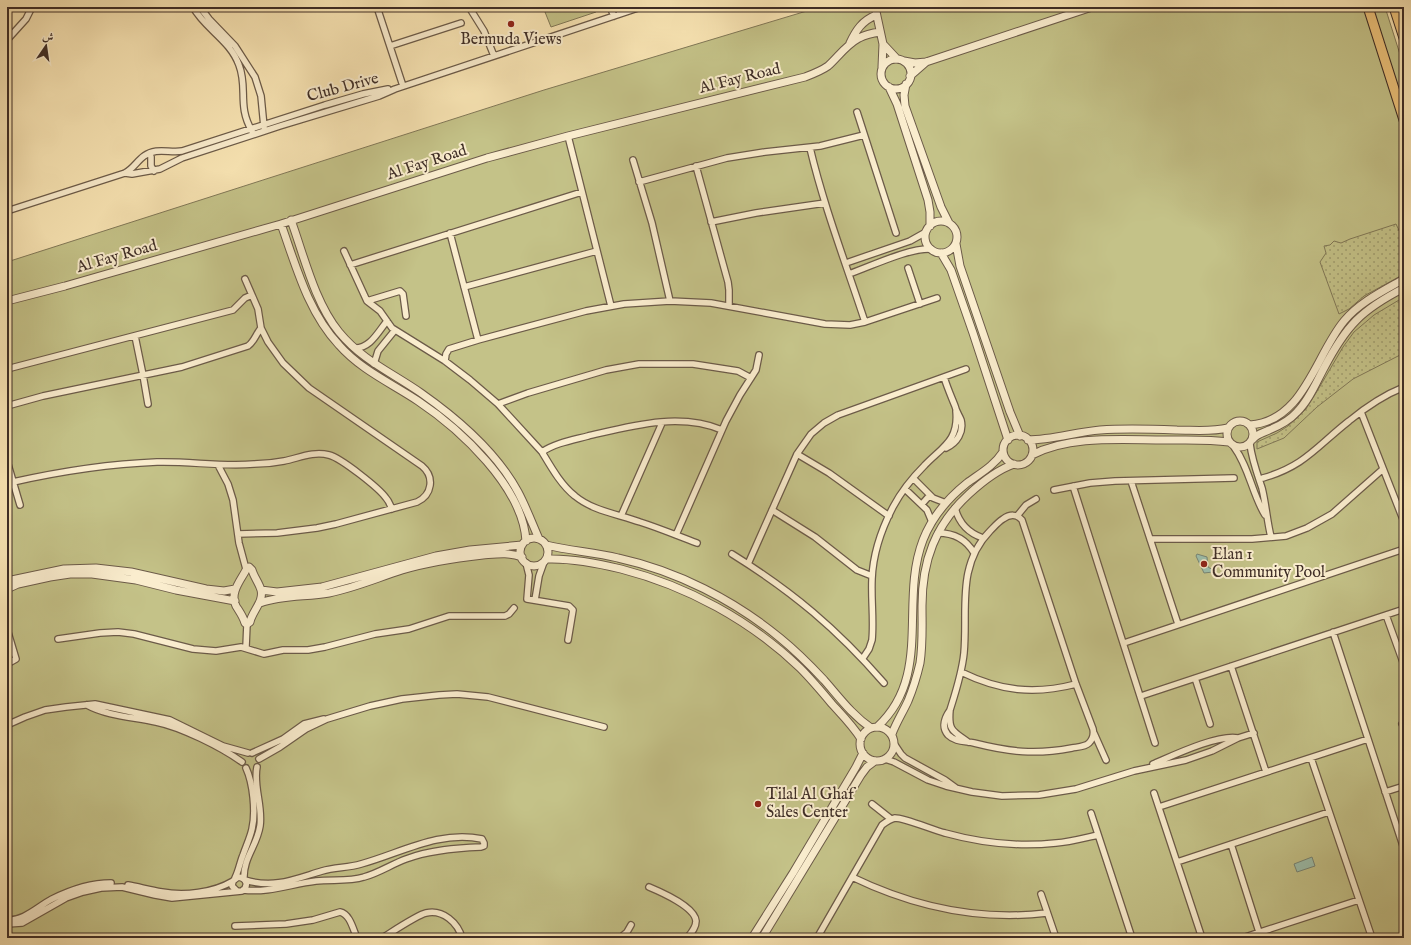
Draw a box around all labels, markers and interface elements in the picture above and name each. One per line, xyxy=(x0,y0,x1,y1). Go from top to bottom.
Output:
marker: Bermuda Views xyxy=(506,19,516,29)
north arrow xyxy=(26,26,66,66)
text: ش xyxy=(41,29,55,45)
place label: Bermuda Views xyxy=(460,30,562,50)
street label: Al Fay Road xyxy=(696,59,783,99)
street label: Club Drive xyxy=(305,69,381,107)
street label: Al Fay Road xyxy=(384,141,470,186)
street label: Al Fay Road xyxy=(73,236,160,278)
place label: Elan 1 Community Pool xyxy=(1212,545,1326,583)
marker: Elan 1 Community Pool xyxy=(1199,559,1209,569)
place label: Tilal Al Ghaf Sales Center xyxy=(766,785,857,823)
marker: Tilal Al Ghaf Sales Center xyxy=(753,799,763,809)

